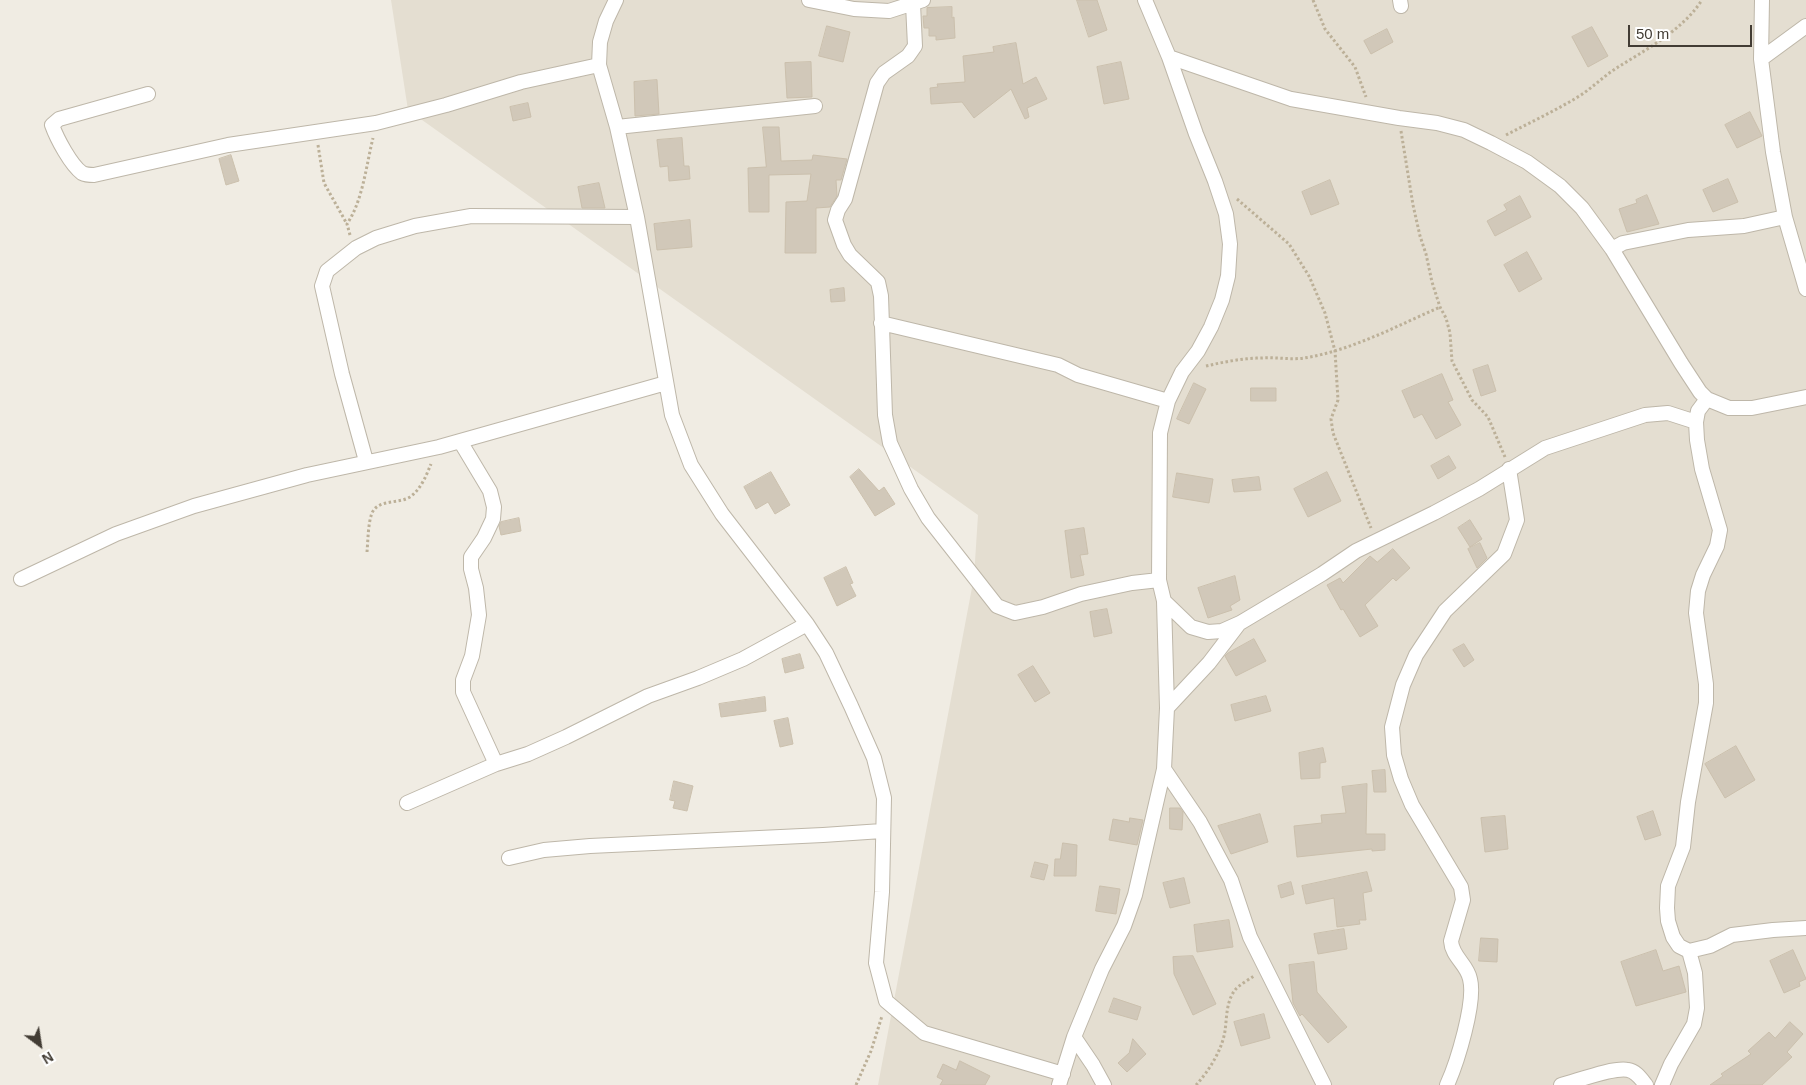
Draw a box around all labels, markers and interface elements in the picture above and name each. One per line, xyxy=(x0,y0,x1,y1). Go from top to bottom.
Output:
scale bar xyxy=(1631,15,1755,47)
text: 50 m xyxy=(1636,25,1669,42)
north arrow xyxy=(15,1020,65,1070)
text: N xyxy=(39,1048,56,1067)

